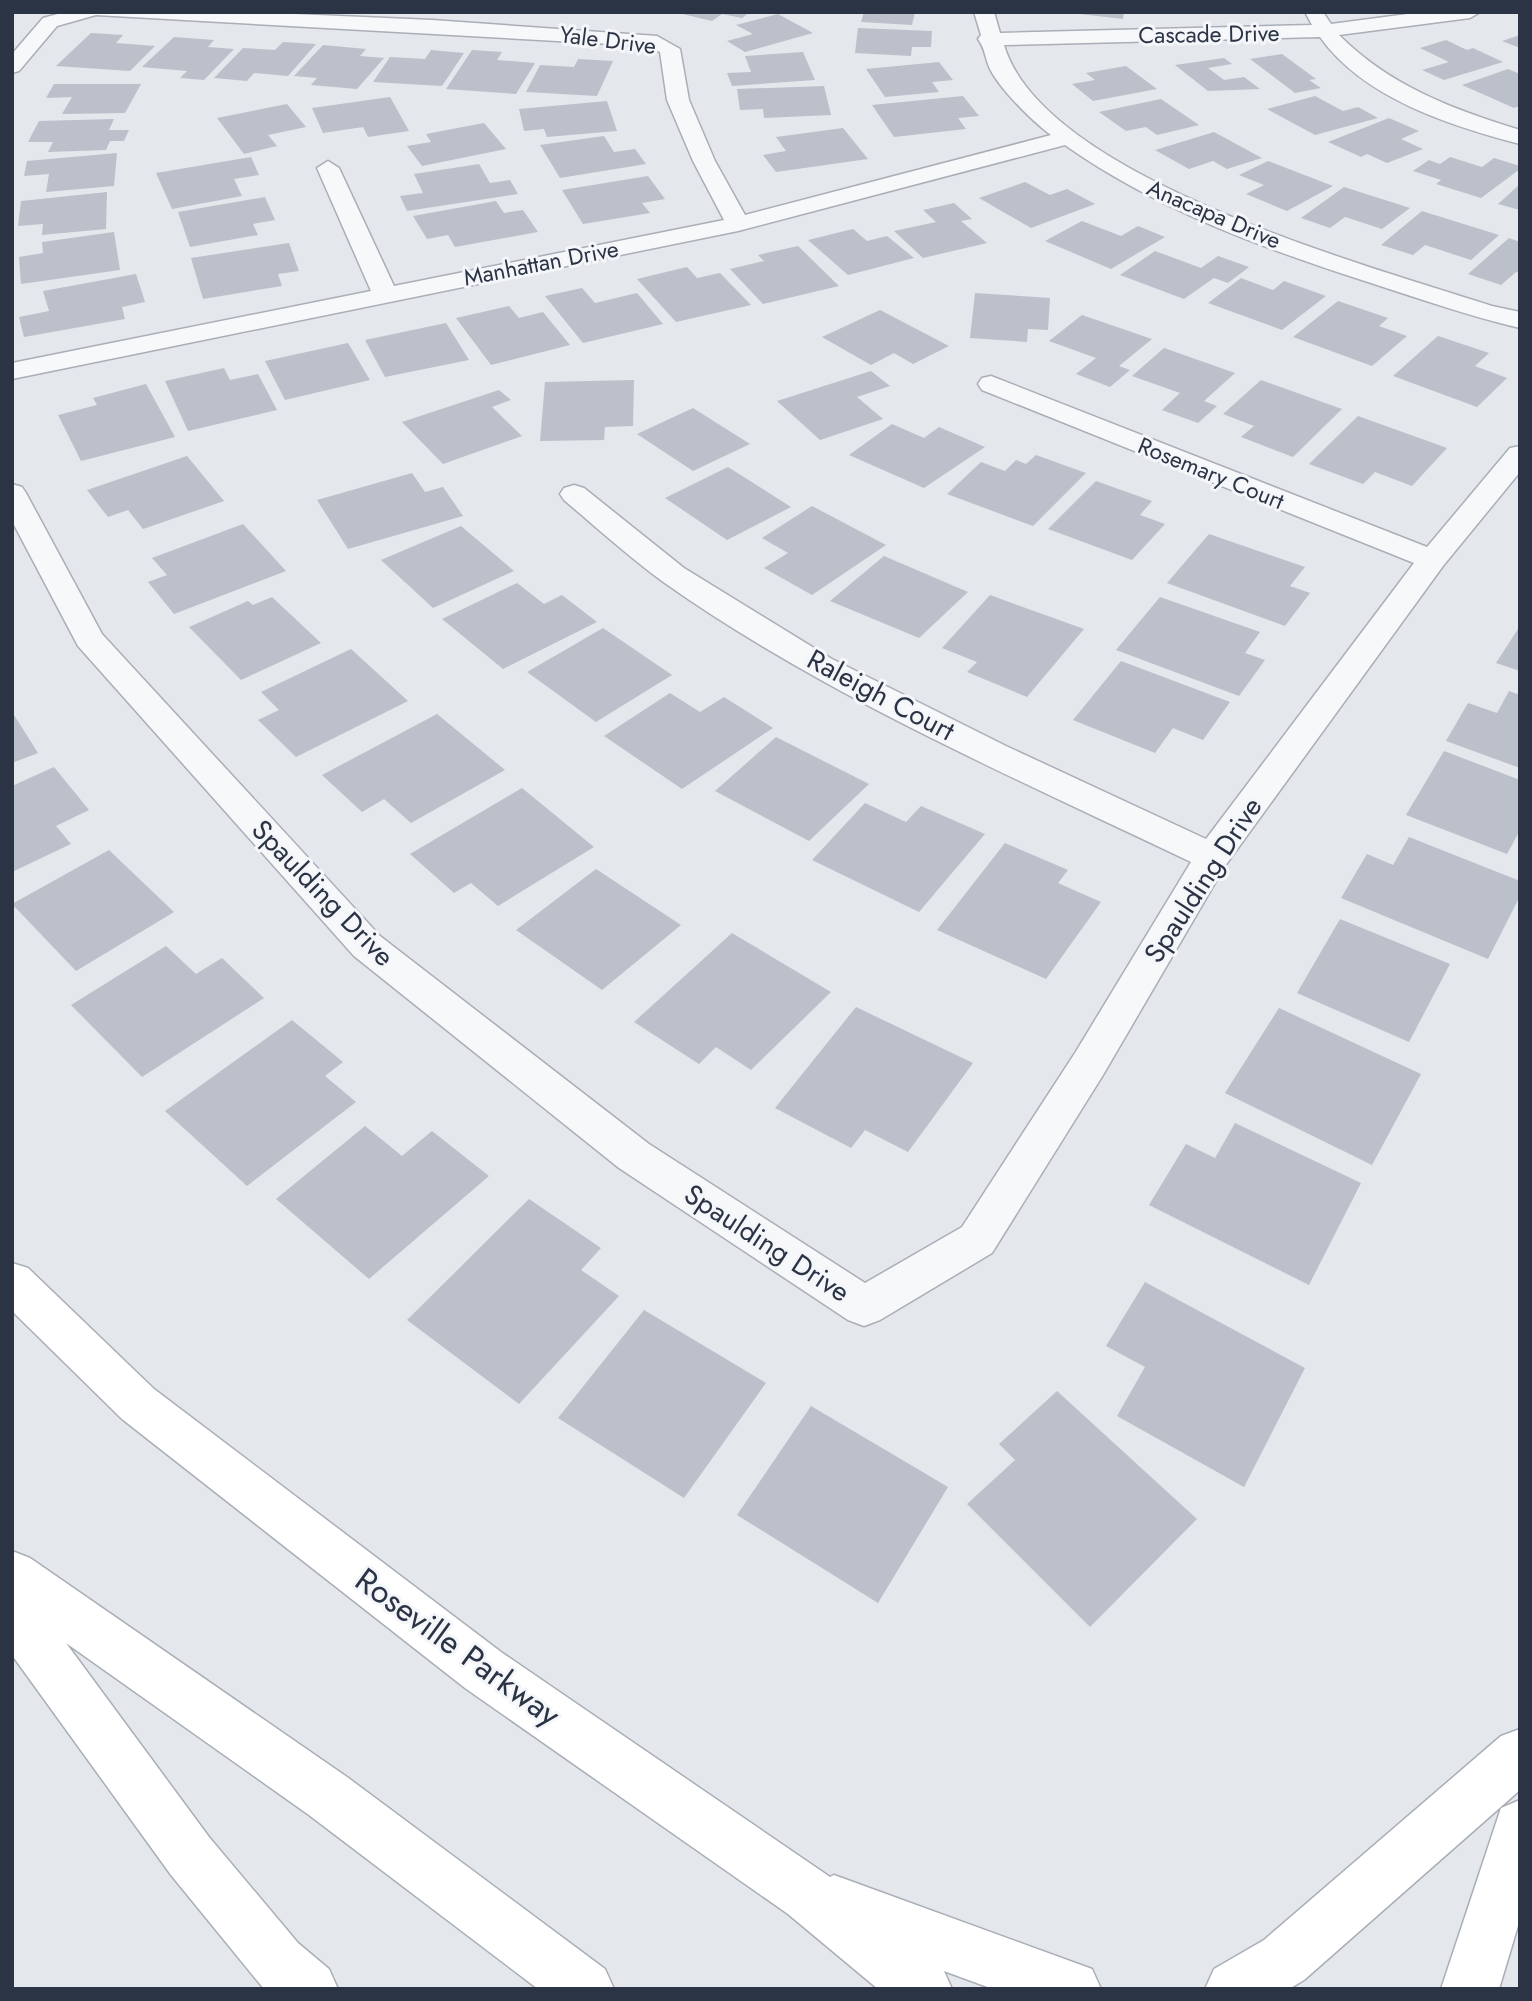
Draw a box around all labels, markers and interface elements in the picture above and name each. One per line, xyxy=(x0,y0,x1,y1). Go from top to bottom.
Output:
street label: Cascade Drive xyxy=(1138,16,1280,52)
street label: Yale Drive xyxy=(558,17,658,63)
street label: Anacapa Drive xyxy=(1142,170,1286,258)
street label: Manhattan Drive xyxy=(461,231,622,295)
street label: Rosemary Court xyxy=(1133,428,1290,518)
street label: Raleigh Court xyxy=(800,639,962,751)
street label: Spaulding Drive xyxy=(1134,789,1272,971)
street label: Spaulding Drive xyxy=(242,810,404,976)
street label: Spaulding Drive xyxy=(676,1174,858,1312)
street label: Roseville Parkway xyxy=(346,1556,571,1738)

